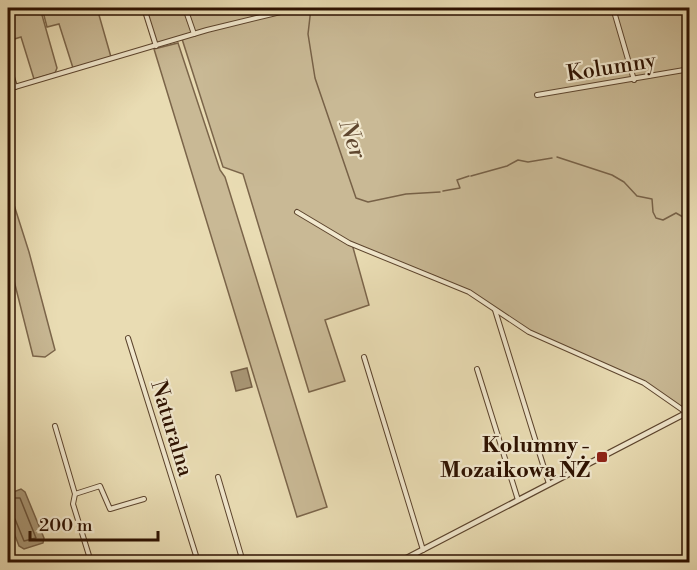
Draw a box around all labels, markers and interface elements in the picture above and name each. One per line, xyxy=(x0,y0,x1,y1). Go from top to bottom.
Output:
street label: Kolumny xyxy=(565,47,658,88)
water label: Ner xyxy=(331,115,373,164)
street label: Naturalna xyxy=(144,377,199,480)
place label: Kolumny - Mozaikowa NŻ xyxy=(440,432,590,484)
marker: Kolumny - Mozaikowa NŻ xyxy=(595,450,609,464)
scale bar xyxy=(30,504,158,542)
text: 200 m xyxy=(39,514,93,537)

